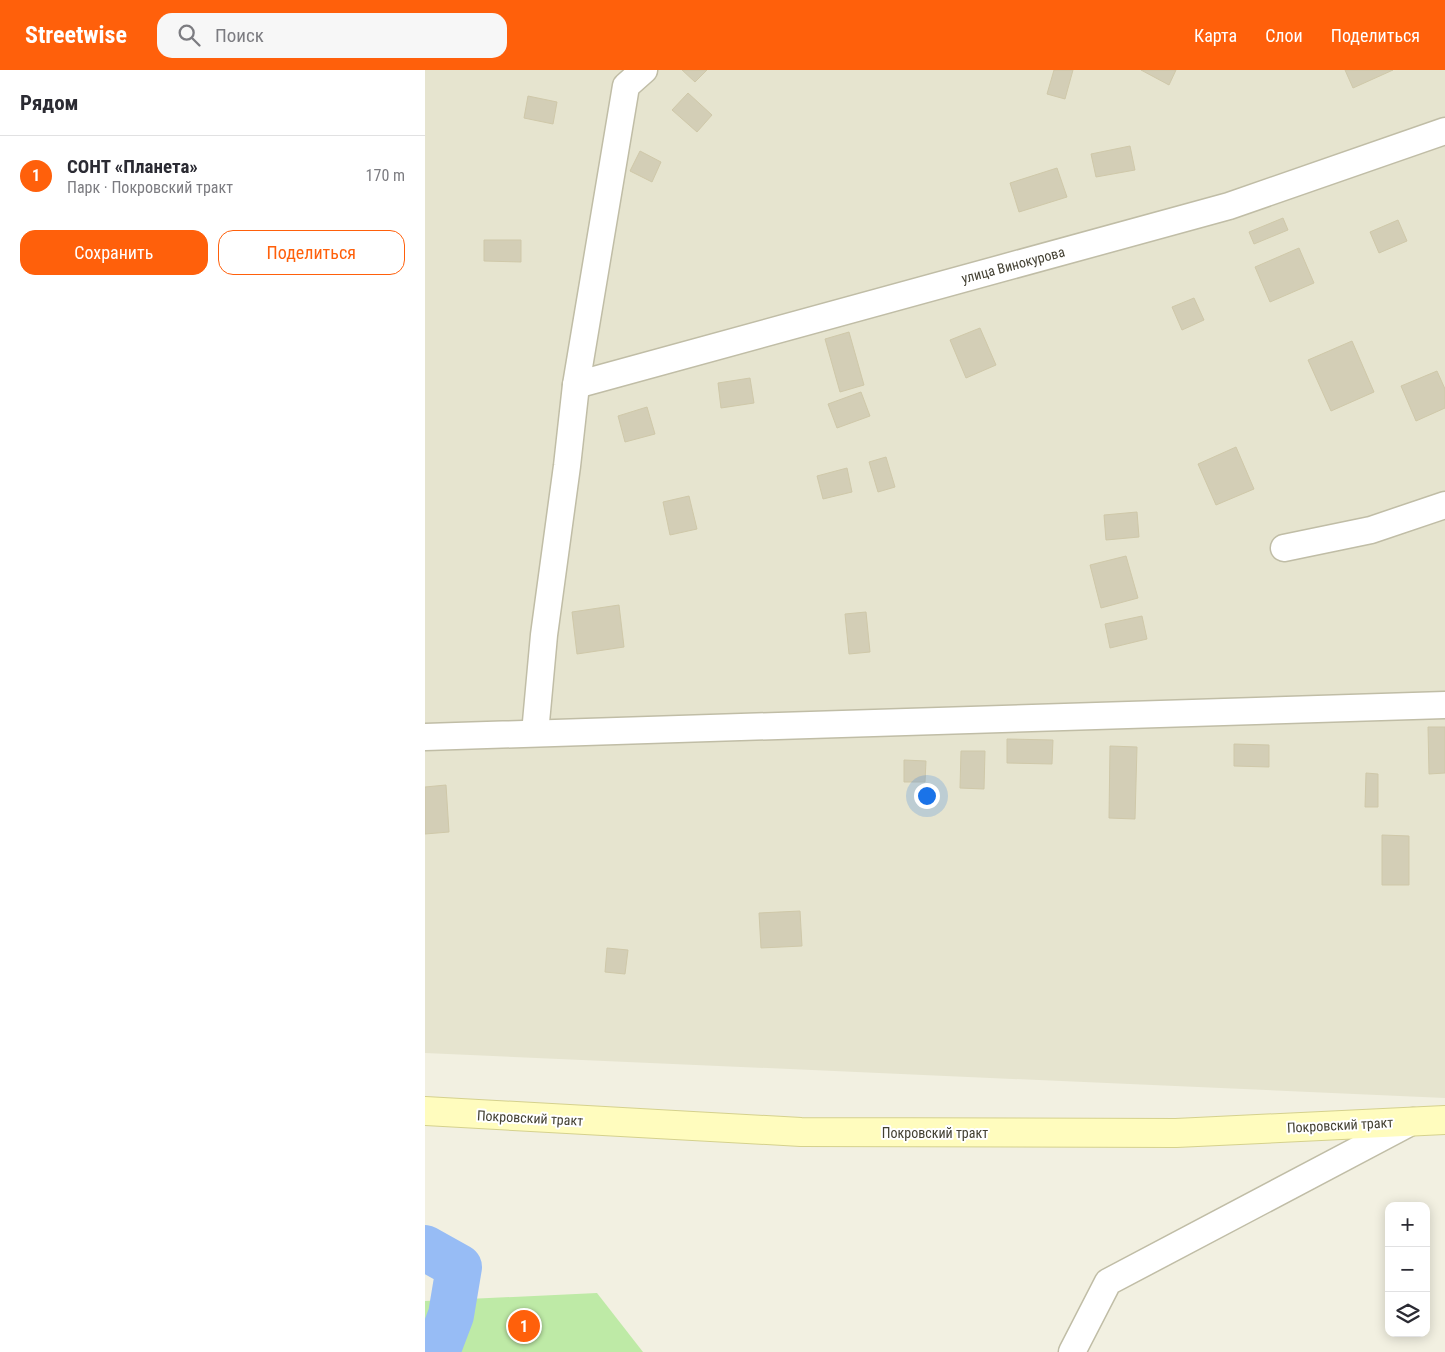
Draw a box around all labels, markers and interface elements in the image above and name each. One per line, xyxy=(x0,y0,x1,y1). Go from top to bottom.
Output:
search box xyxy=(157,13,507,58)
text: Streetwise xyxy=(25,21,127,49)
icon: search xyxy=(175,21,203,49)
text: Поиск xyxy=(215,24,264,47)
text: Карта xyxy=(1194,25,1237,46)
text: Слои xyxy=(1265,25,1303,46)
text: Поделиться xyxy=(1331,25,1420,46)
text: Рядом xyxy=(20,91,79,115)
text: СОНТ «Планета» xyxy=(67,155,198,178)
text: 1 xyxy=(32,166,40,185)
text: 170 m xyxy=(366,166,405,185)
text: Парк · Покровский тракт xyxy=(67,178,233,197)
button: Сохранить xyxy=(20,230,208,275)
button: Поделиться xyxy=(218,230,405,275)
street label: улица Винокурова xyxy=(960,244,1066,286)
your location xyxy=(914,783,940,809)
street label: Покровский тракт xyxy=(476,1107,584,1129)
street label: Покровский тракт xyxy=(1286,1114,1394,1136)
street label: Покровский тракт xyxy=(882,1125,988,1141)
map controls xyxy=(1385,1202,1430,1337)
button: + xyxy=(1385,1202,1430,1247)
button: − xyxy=(1385,1247,1430,1292)
button: layers xyxy=(1385,1292,1430,1337)
pin: 1 xyxy=(508,1307,540,1345)

